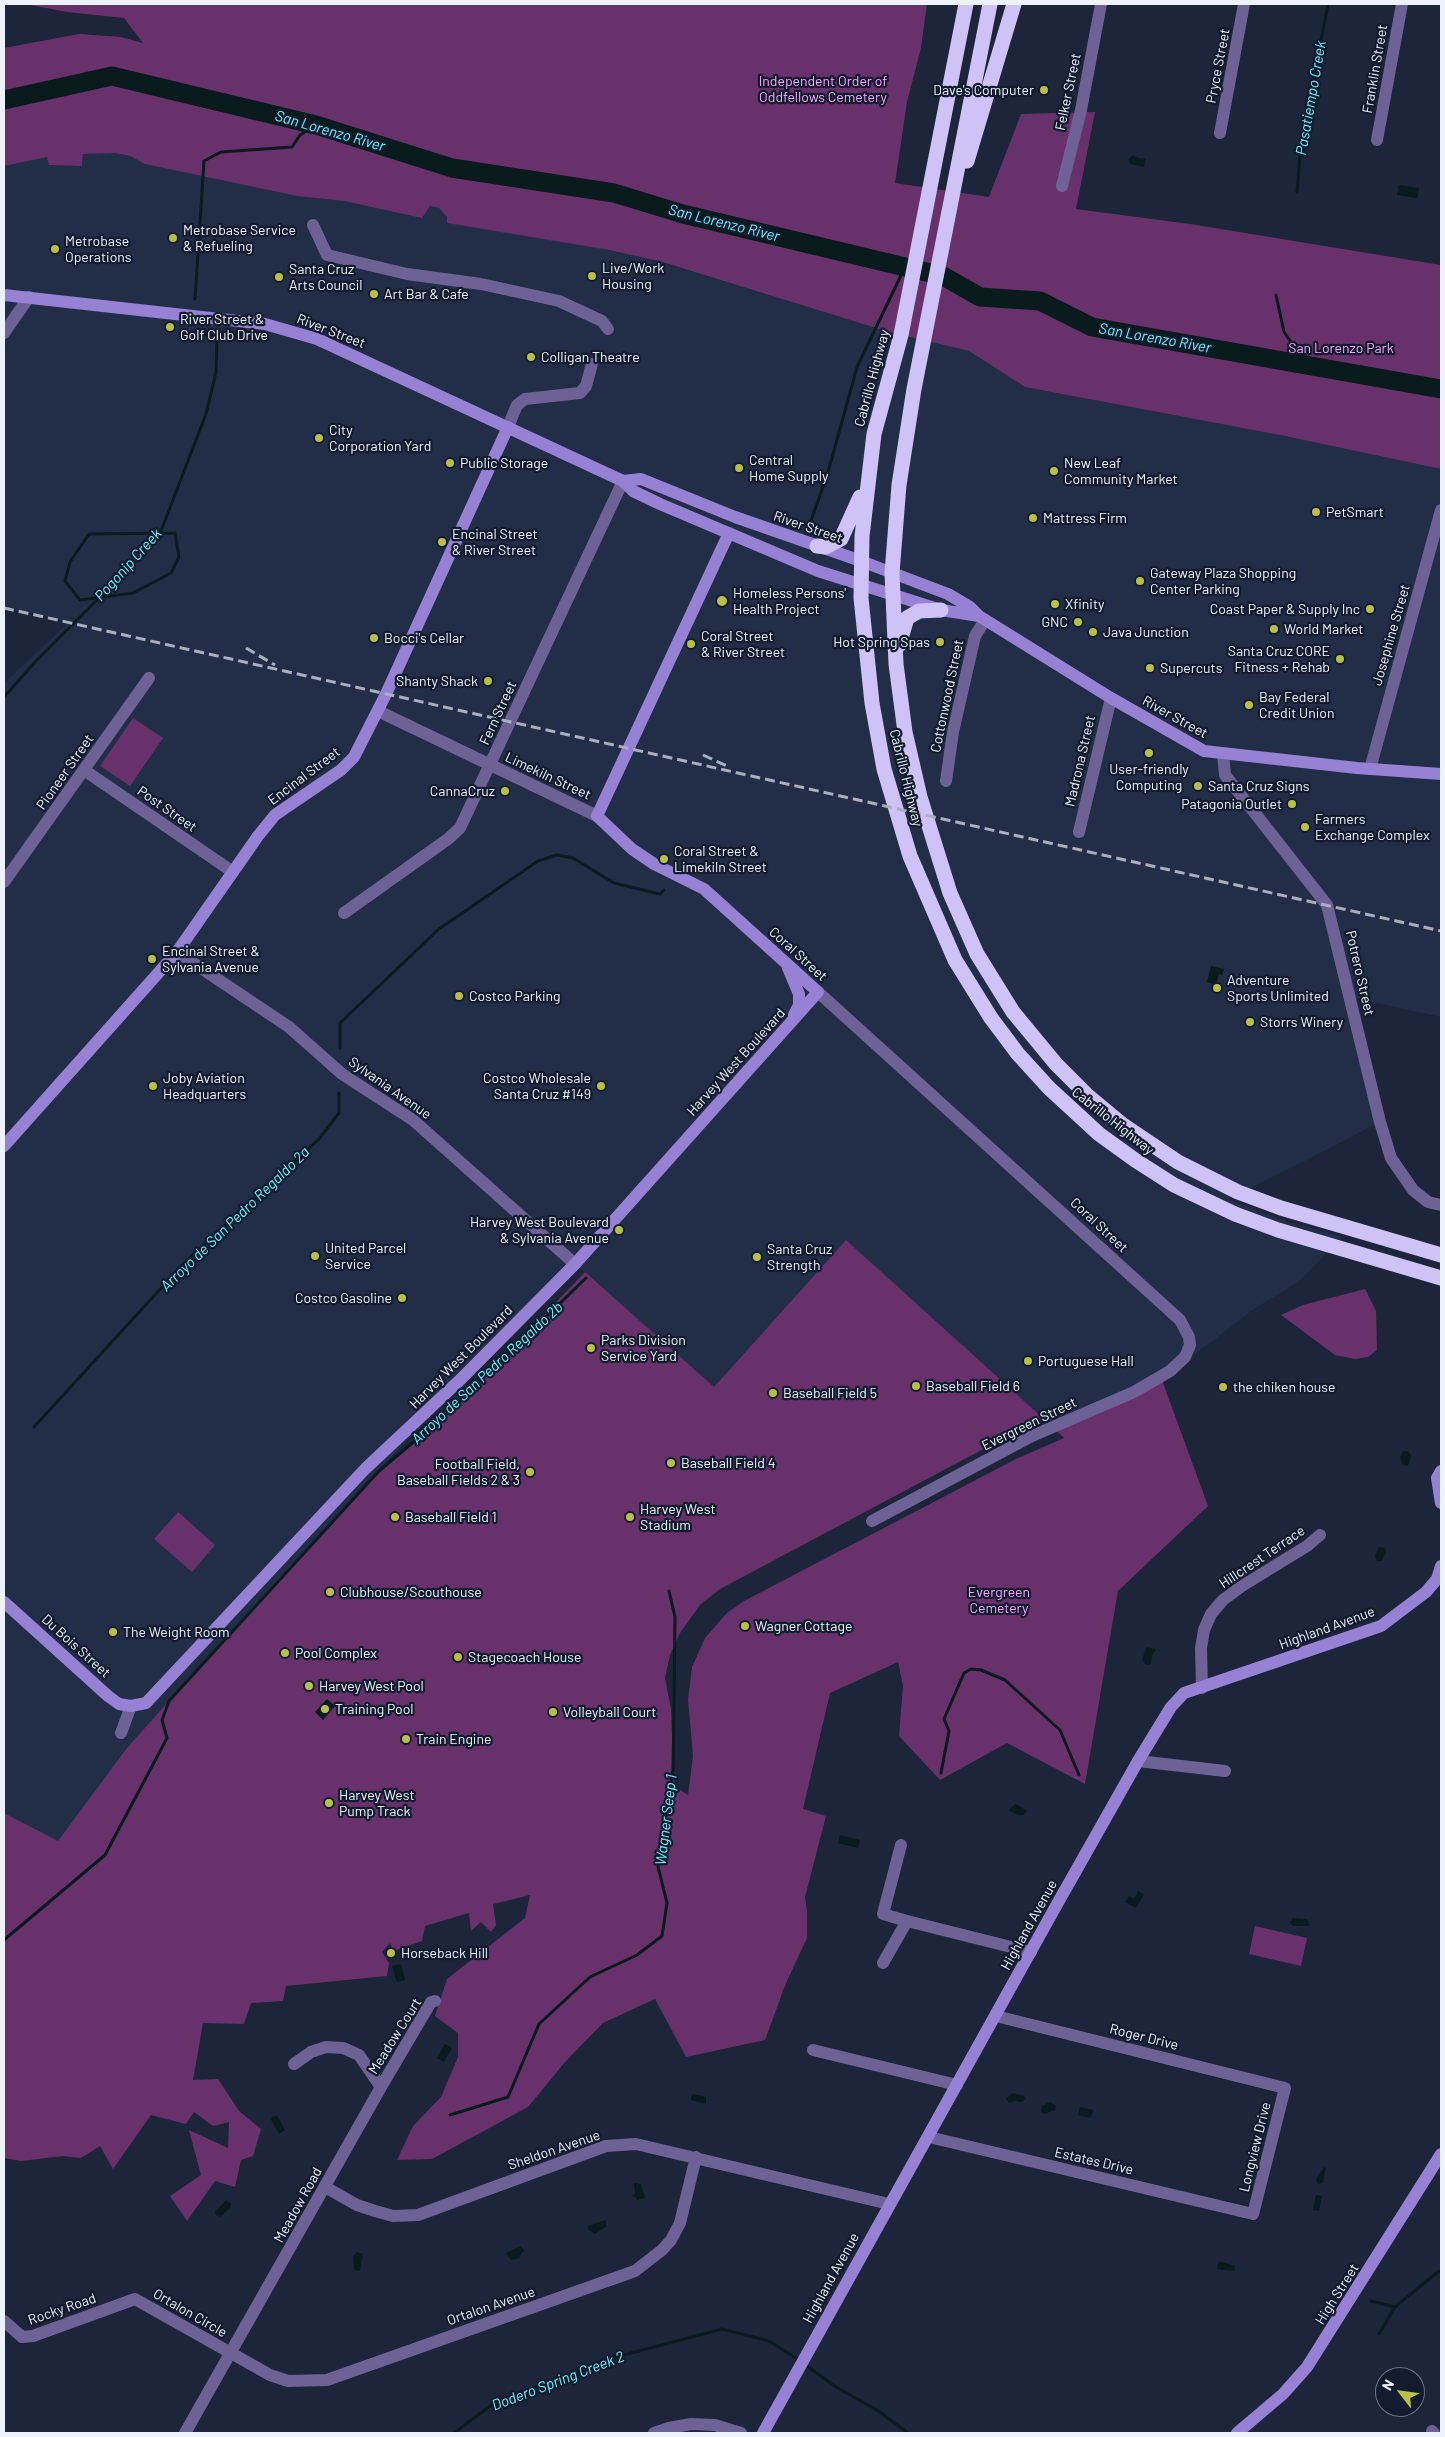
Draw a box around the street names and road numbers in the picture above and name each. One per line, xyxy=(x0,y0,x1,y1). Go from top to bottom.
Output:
street label: Franklin Street xyxy=(1359,23,1391,115)
street label: Pryce Street xyxy=(1203,27,1233,105)
street label: Felker Street xyxy=(1052,52,1084,132)
street label: River Street xyxy=(294,310,368,352)
street label: Cabrillo Highway xyxy=(851,328,893,428)
street label: River Street xyxy=(771,507,845,547)
street label: Josephine Street xyxy=(1369,582,1413,688)
street label: Cottonwood Street xyxy=(927,638,967,754)
street label: Fern Street xyxy=(476,678,520,748)
street label: River Street xyxy=(1139,692,1211,742)
street label: Madrona Street xyxy=(1061,714,1099,808)
street label: Cabrillo Highway xyxy=(886,728,926,828)
street label: Pioneer Street xyxy=(33,731,97,813)
street label: Encinal Street xyxy=(265,744,343,808)
street label: Limekiln Street xyxy=(502,749,594,803)
street label: Post Street xyxy=(134,782,200,836)
street label: Coral Street xyxy=(765,923,831,985)
street label: Potrero Street xyxy=(1342,929,1378,1017)
street label: Harvey West Boulevard xyxy=(683,1005,789,1119)
street label: Sylvania Avenue xyxy=(345,1053,435,1123)
street label: Cabrillo Highway xyxy=(1068,1084,1158,1158)
street label: Coral Street xyxy=(1067,1194,1131,1256)
street label: Harvey West Boulevard xyxy=(406,1302,516,1412)
street label: Evergreen Street xyxy=(979,1394,1079,1454)
street label: Hillcrest Terrace xyxy=(1216,1522,1308,1592)
street label: Highland Avenue xyxy=(1277,1603,1377,1653)
street label: Du Bois Street xyxy=(38,1611,114,1681)
street label: Highland Avenue xyxy=(997,1877,1061,1973)
street label: Meadow Court xyxy=(365,1995,425,2077)
street label: Roger Drive xyxy=(1108,2020,1180,2054)
street label: Longview Drive xyxy=(1236,2100,1274,2194)
street label: Sheldon Avenue xyxy=(506,2126,602,2174)
street label: Estates Drive xyxy=(1053,2144,1135,2178)
street label: Meadow Road xyxy=(270,2164,326,2246)
street label: Highland Avenue xyxy=(799,2230,863,2326)
street label: High Street xyxy=(1312,2260,1362,2328)
street label: Ortalon Avenue xyxy=(445,2283,537,2329)
street label: Ortalon Circle xyxy=(150,2285,230,2341)
street label: Rocky Road xyxy=(26,2290,98,2328)

